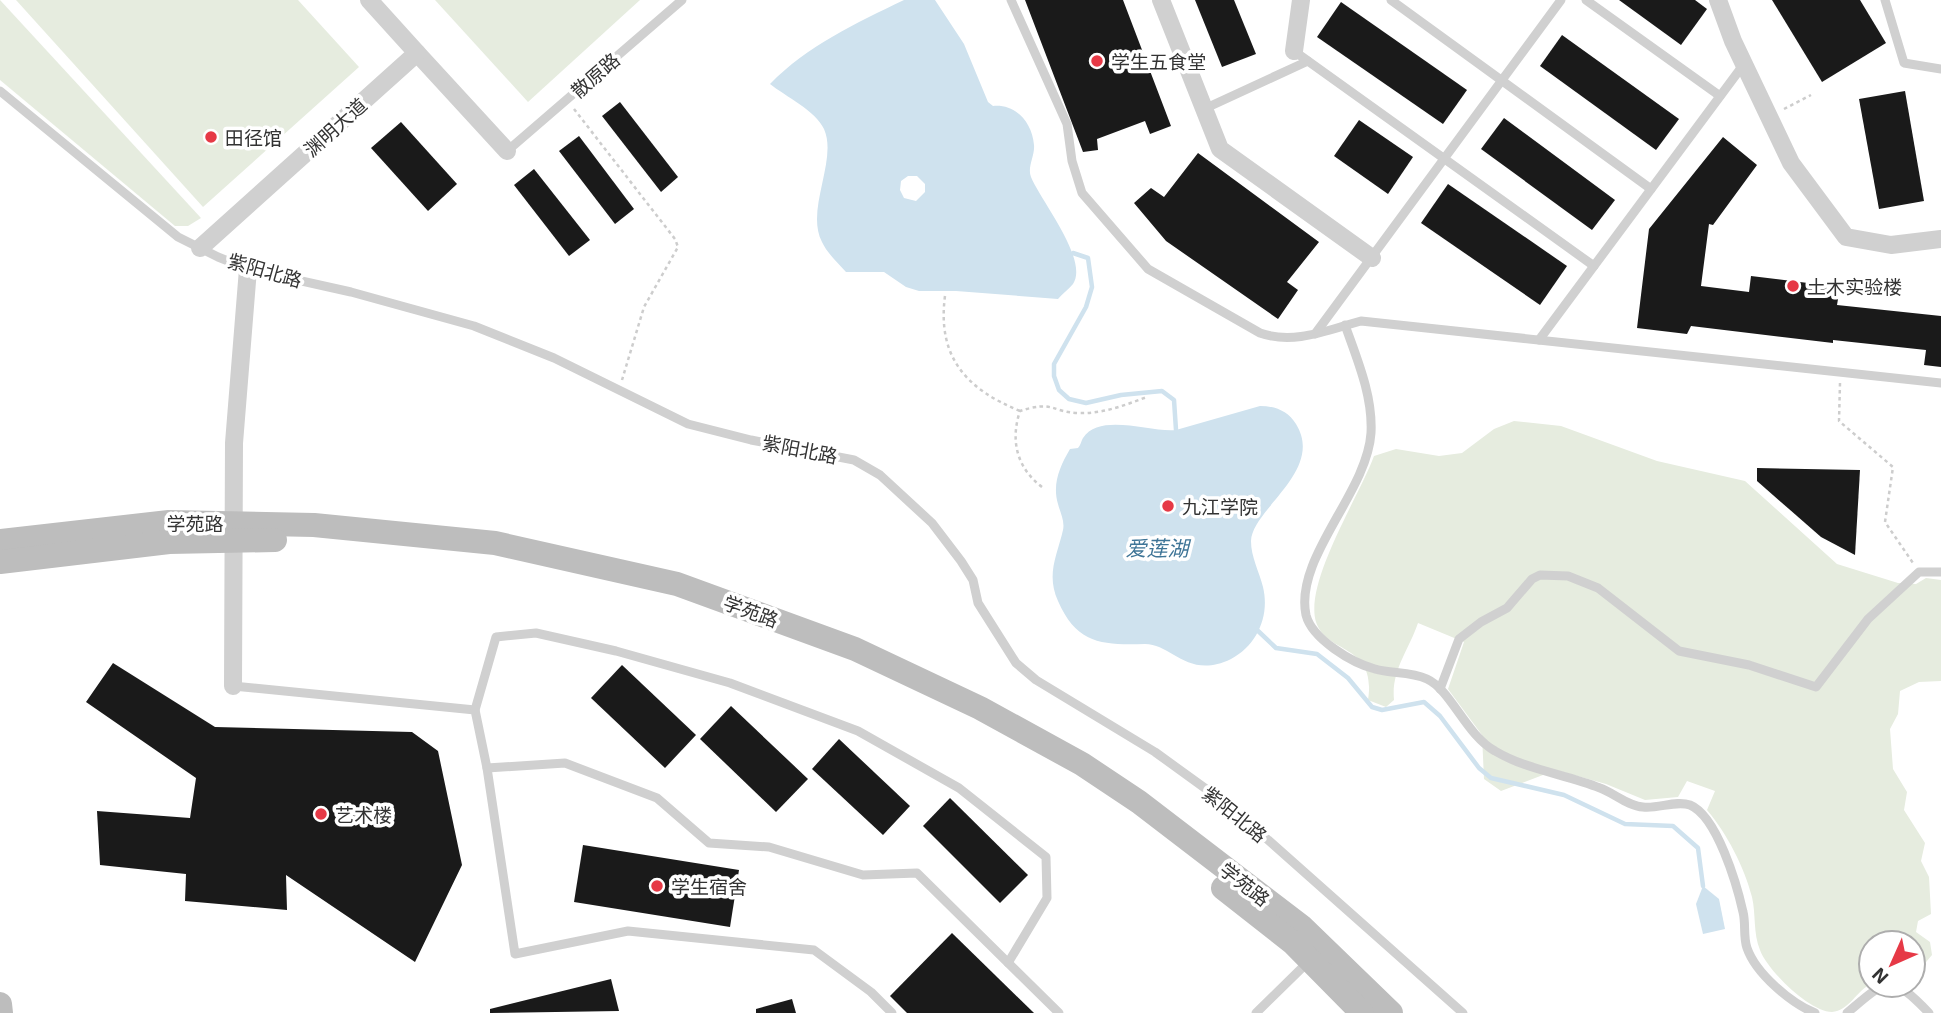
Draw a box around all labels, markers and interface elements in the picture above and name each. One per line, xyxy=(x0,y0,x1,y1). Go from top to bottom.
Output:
street label: 散原路 xyxy=(566,48,624,102)
place label: 学生五食堂 xyxy=(1111,50,1206,73)
marker: 学生五食堂 xyxy=(1089,53,1105,69)
street label: 渊明大道 xyxy=(299,93,371,161)
place label: 田径馆 xyxy=(225,126,282,149)
marker: 田径馆 xyxy=(203,129,219,145)
street label: 紫阳北路 xyxy=(225,248,305,292)
place label: 土木实验楼 xyxy=(1807,275,1902,298)
marker: 土木实验楼 xyxy=(1785,278,1801,294)
street label: 紫阳北路 xyxy=(760,430,840,468)
place label: 九江学院 xyxy=(1182,495,1258,518)
marker: 九江学院 xyxy=(1160,498,1176,514)
street label: 学苑路 xyxy=(166,512,224,535)
water label: 爱莲湖 xyxy=(1126,535,1191,560)
street label: 学苑路 xyxy=(720,590,782,632)
street label: 紫阳北路 xyxy=(1198,781,1272,847)
place label: 艺术楼 xyxy=(335,803,392,826)
marker: 艺术楼 xyxy=(313,806,329,822)
street label: 学苑路 xyxy=(1215,857,1275,911)
place label: 学生宿舍 xyxy=(671,875,747,898)
marker: 学生宿舍 xyxy=(649,878,665,894)
north arrow xyxy=(1857,929,1927,999)
text: N xyxy=(1867,963,1893,989)

